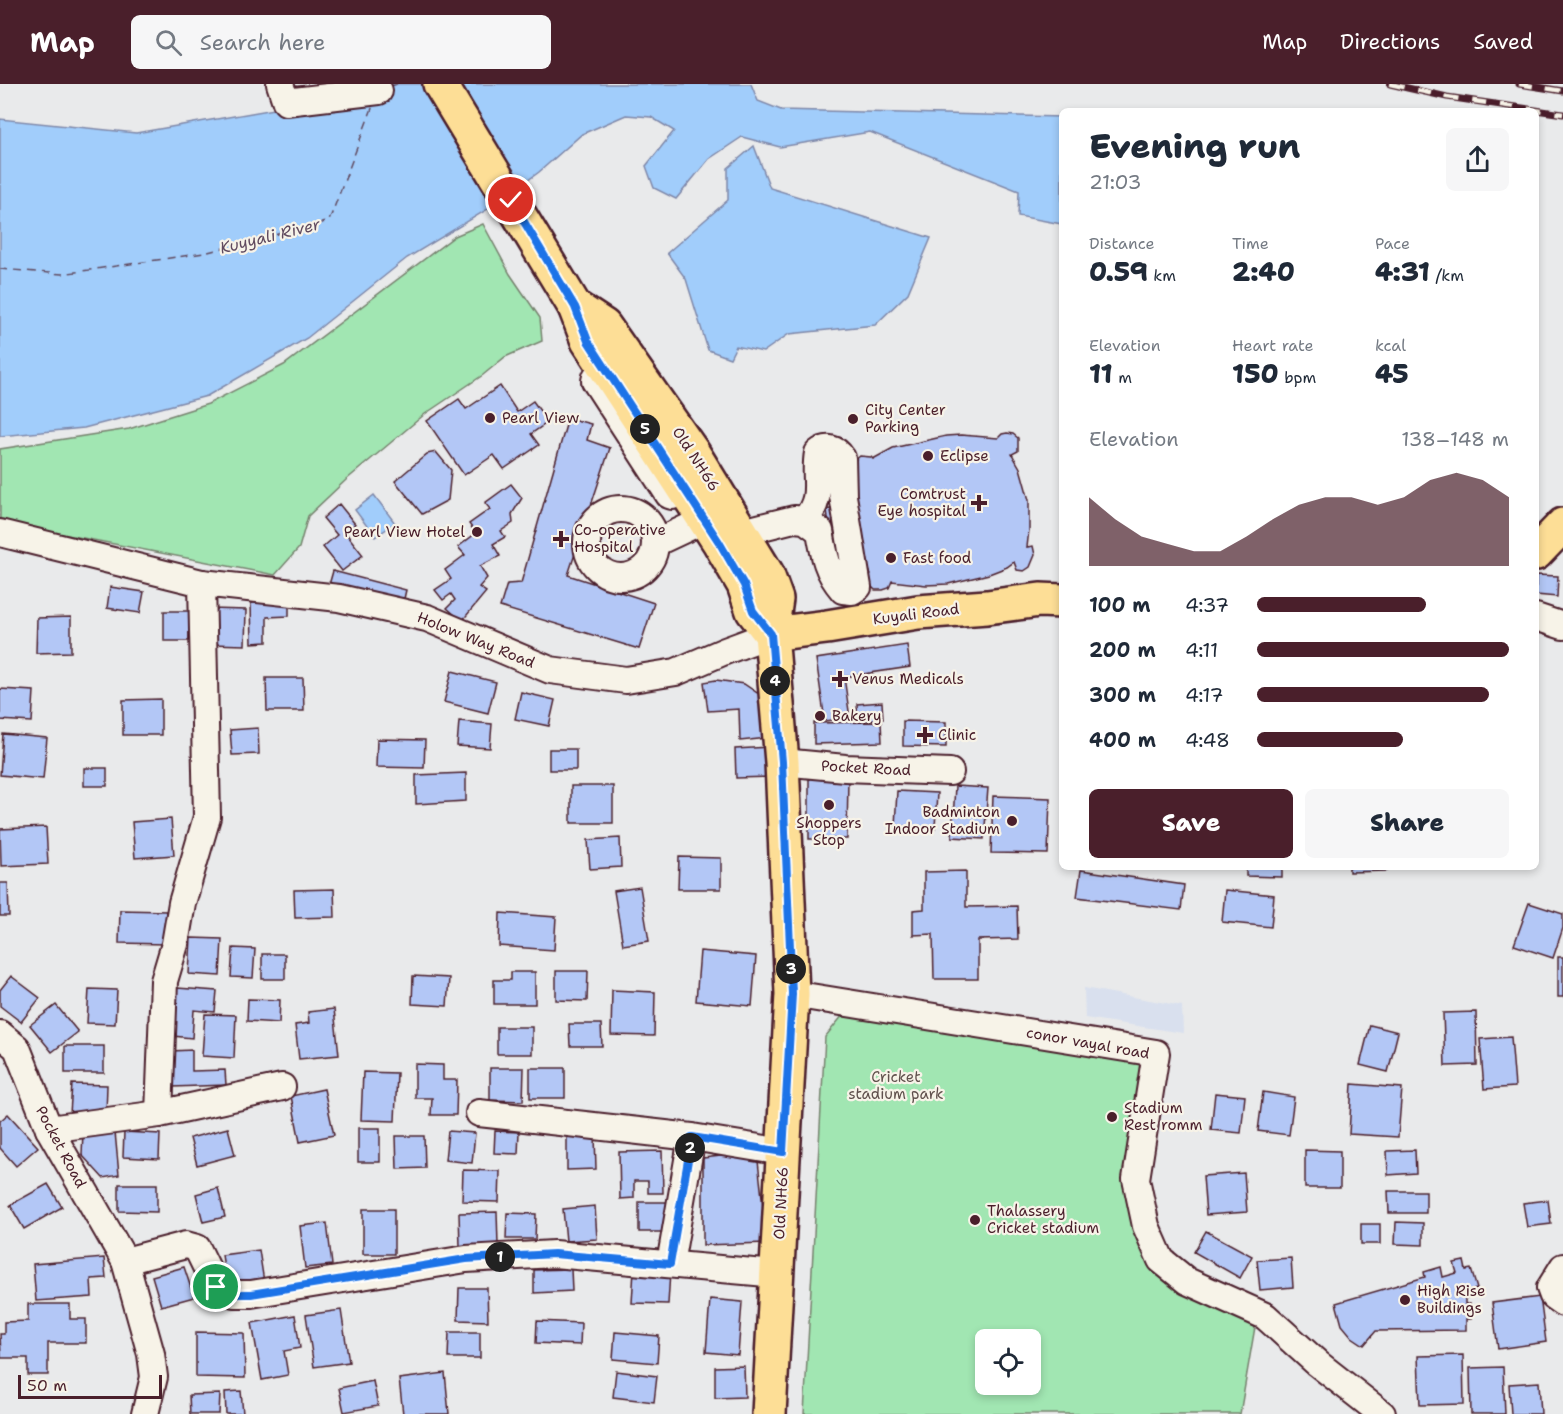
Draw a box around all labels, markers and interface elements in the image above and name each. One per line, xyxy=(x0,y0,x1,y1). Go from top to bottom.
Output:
search box xyxy=(131,15,551,69)
text: Map xyxy=(30,23,95,61)
icon: search xyxy=(152,26,185,59)
text: Search here xyxy=(200,28,325,57)
text: Map xyxy=(1262,28,1307,56)
text: Directions xyxy=(1340,28,1440,56)
text: Saved xyxy=(1473,28,1533,56)
text: Evening run xyxy=(1089,124,1300,169)
button: share xyxy=(1446,128,1509,191)
text: 21:03 xyxy=(1089,169,1142,195)
pin xyxy=(485,174,536,225)
icon: check xyxy=(494,183,527,216)
water label: Kuyyali River xyxy=(218,213,323,259)
text: Distance xyxy=(1089,233,1155,254)
text: Time xyxy=(1232,233,1269,254)
text: Pace xyxy=(1375,233,1410,254)
text: 0.59 xyxy=(1089,254,1148,289)
text: 2:40 xyxy=(1232,254,1295,289)
text: 4:31 xyxy=(1375,254,1430,289)
text: km xyxy=(1148,265,1176,286)
text: /km xyxy=(1430,265,1464,286)
text: Elevation xyxy=(1089,335,1161,356)
text: Heart rate xyxy=(1232,335,1314,356)
text: kcal xyxy=(1375,335,1406,356)
text: 11 xyxy=(1089,356,1113,391)
text: 150 xyxy=(1232,356,1279,391)
text: 45 xyxy=(1375,356,1409,391)
text: m xyxy=(1113,367,1132,388)
text: bpm xyxy=(1279,367,1316,388)
place label: City Center Parking xyxy=(865,400,946,437)
place label: Pearl View xyxy=(502,408,579,428)
marker: Pearl View xyxy=(483,411,497,425)
marker: City Center Parking xyxy=(846,412,860,426)
pin: 5 xyxy=(630,414,660,444)
text: 5 xyxy=(640,418,650,439)
street label: Old NH66 xyxy=(668,423,724,495)
text: Elevation xyxy=(1089,426,1179,452)
text: 138–148 m xyxy=(1401,426,1509,452)
place label: Eclipse xyxy=(940,446,989,466)
marker: Eclipse xyxy=(921,449,935,463)
place label: Comtrust Eye hospital xyxy=(878,484,966,521)
marker: Comtrust Eye hospital xyxy=(970,494,988,512)
place label: Co-operative Hospital xyxy=(574,520,666,557)
place label: Pearl View Hotel xyxy=(344,522,465,542)
marker: Pearl View Hotel xyxy=(470,525,484,539)
marker: Co-operative Hospital xyxy=(552,530,570,548)
place label: Fast food xyxy=(903,548,972,568)
marker: Fast food xyxy=(884,551,898,565)
text: 100 m xyxy=(1089,592,1151,618)
text: 4:37 xyxy=(1185,592,1229,618)
street label: Kuyali Road xyxy=(872,599,961,629)
street label: Holow Way Road xyxy=(414,607,538,673)
text: 200 m xyxy=(1089,637,1156,663)
text: 4:11 xyxy=(1185,637,1218,663)
pin: 4 xyxy=(760,666,790,696)
place label: Venus Medicals xyxy=(852,669,964,689)
text: 4 xyxy=(769,670,781,691)
marker: Venus Medicals xyxy=(833,672,847,686)
text: 300 m xyxy=(1089,682,1156,708)
text: 4:17 xyxy=(1185,682,1224,708)
place label: Bakery xyxy=(832,706,882,726)
marker: Bakery xyxy=(813,709,827,723)
place label: Clinic xyxy=(938,725,976,745)
marker: Clinic xyxy=(916,726,934,744)
text: 400 m xyxy=(1089,727,1156,753)
text: 4:48 xyxy=(1185,727,1230,753)
street label: Pocket Road xyxy=(820,756,912,780)
button: Save xyxy=(1089,789,1293,858)
button: Share xyxy=(1305,789,1509,858)
marker: Shoppers Stop xyxy=(822,798,836,812)
place label: Badminton Indoor Stadium xyxy=(885,802,1000,839)
place label: Shoppers Stop xyxy=(796,813,862,850)
marker: Badminton Indoor Stadium xyxy=(1005,814,1019,828)
pin: 3 xyxy=(776,954,806,984)
text: 3 xyxy=(785,958,797,979)
street label: conor vayal road xyxy=(1025,1022,1152,1064)
park label: Cricket stadium park xyxy=(848,1067,944,1104)
place label: Stadium Rest romm xyxy=(1124,1098,1202,1135)
street label: Pocket Road xyxy=(31,1102,91,1192)
marker: Stadium Rest romm xyxy=(1105,1110,1119,1124)
pin: 2 xyxy=(675,1133,705,1163)
text: 2 xyxy=(684,1137,696,1158)
street label: Old NH66 xyxy=(769,1166,793,1240)
place label: Thalassery Cricket stadium xyxy=(987,1201,1099,1238)
marker: Thalassery Cricket stadium xyxy=(968,1213,982,1227)
pin: 1 xyxy=(485,1242,515,1272)
text: 1 xyxy=(496,1246,504,1267)
pin xyxy=(190,1261,241,1312)
icon: arrive xyxy=(199,1270,232,1303)
place label: High Rise Buildings xyxy=(1417,1281,1485,1318)
marker: High Rise Buildings xyxy=(1398,1293,1412,1307)
map controls xyxy=(975,1329,1041,1395)
button: locate xyxy=(975,1329,1041,1395)
scale bar xyxy=(18,1372,162,1400)
text: 50 m xyxy=(27,1375,67,1396)

